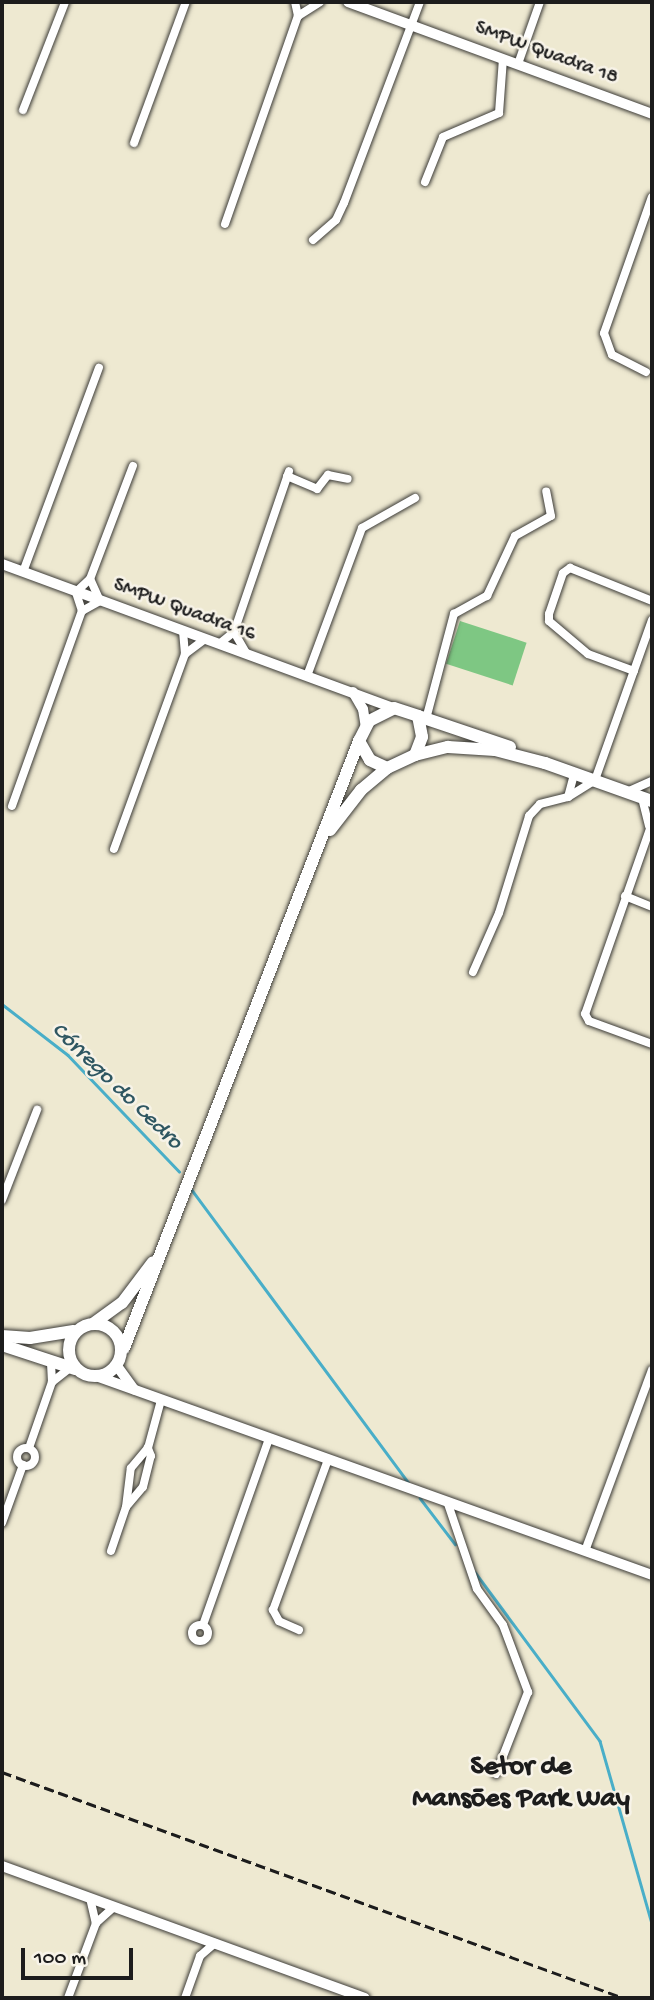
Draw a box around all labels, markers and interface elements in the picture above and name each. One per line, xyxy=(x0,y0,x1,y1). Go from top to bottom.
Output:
street label: SMPW Quadra 18 xyxy=(471,16,621,92)
street label: SMPW Quadra 16 xyxy=(109,574,259,648)
water label: Córrego do Cedro xyxy=(45,1017,187,1157)
district label: Setor de Mansões Park Way xyxy=(412,1751,630,1817)
scale bar xyxy=(24,1934,136,1978)
text: 100 m xyxy=(34,1947,86,1972)

